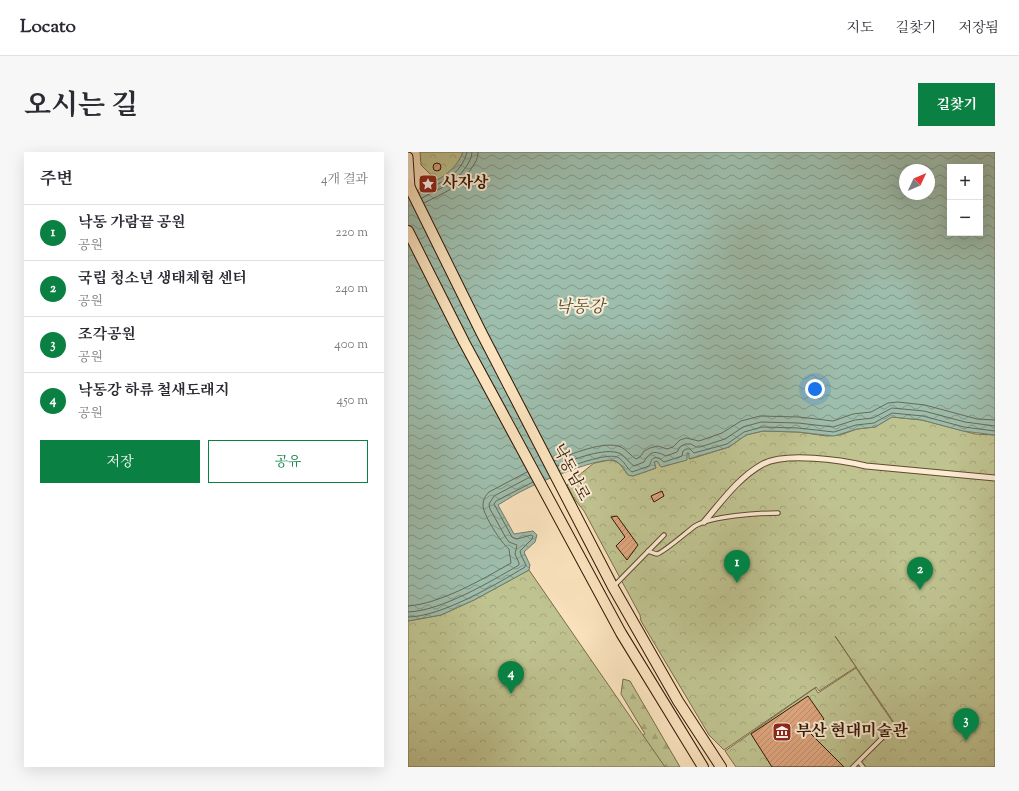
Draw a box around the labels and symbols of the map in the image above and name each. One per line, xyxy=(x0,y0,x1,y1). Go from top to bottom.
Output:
north arrow xyxy=(899,164,935,200)
place icon: 사자상 xyxy=(417,173,439,195)
place label: 사자상 xyxy=(442,173,489,196)
water label: 낙동강 xyxy=(555,296,607,320)
your location xyxy=(805,379,825,399)
street label: 낙동남로 xyxy=(546,440,595,506)
pin: 1 xyxy=(724,550,750,583)
pin: 2 xyxy=(907,557,933,590)
pin: 4 xyxy=(498,661,524,694)
pin: 3 xyxy=(953,708,979,741)
museum icon: 부산 현대미술관 xyxy=(771,721,793,743)
place label: 부산 현대미술관 xyxy=(796,721,908,744)

